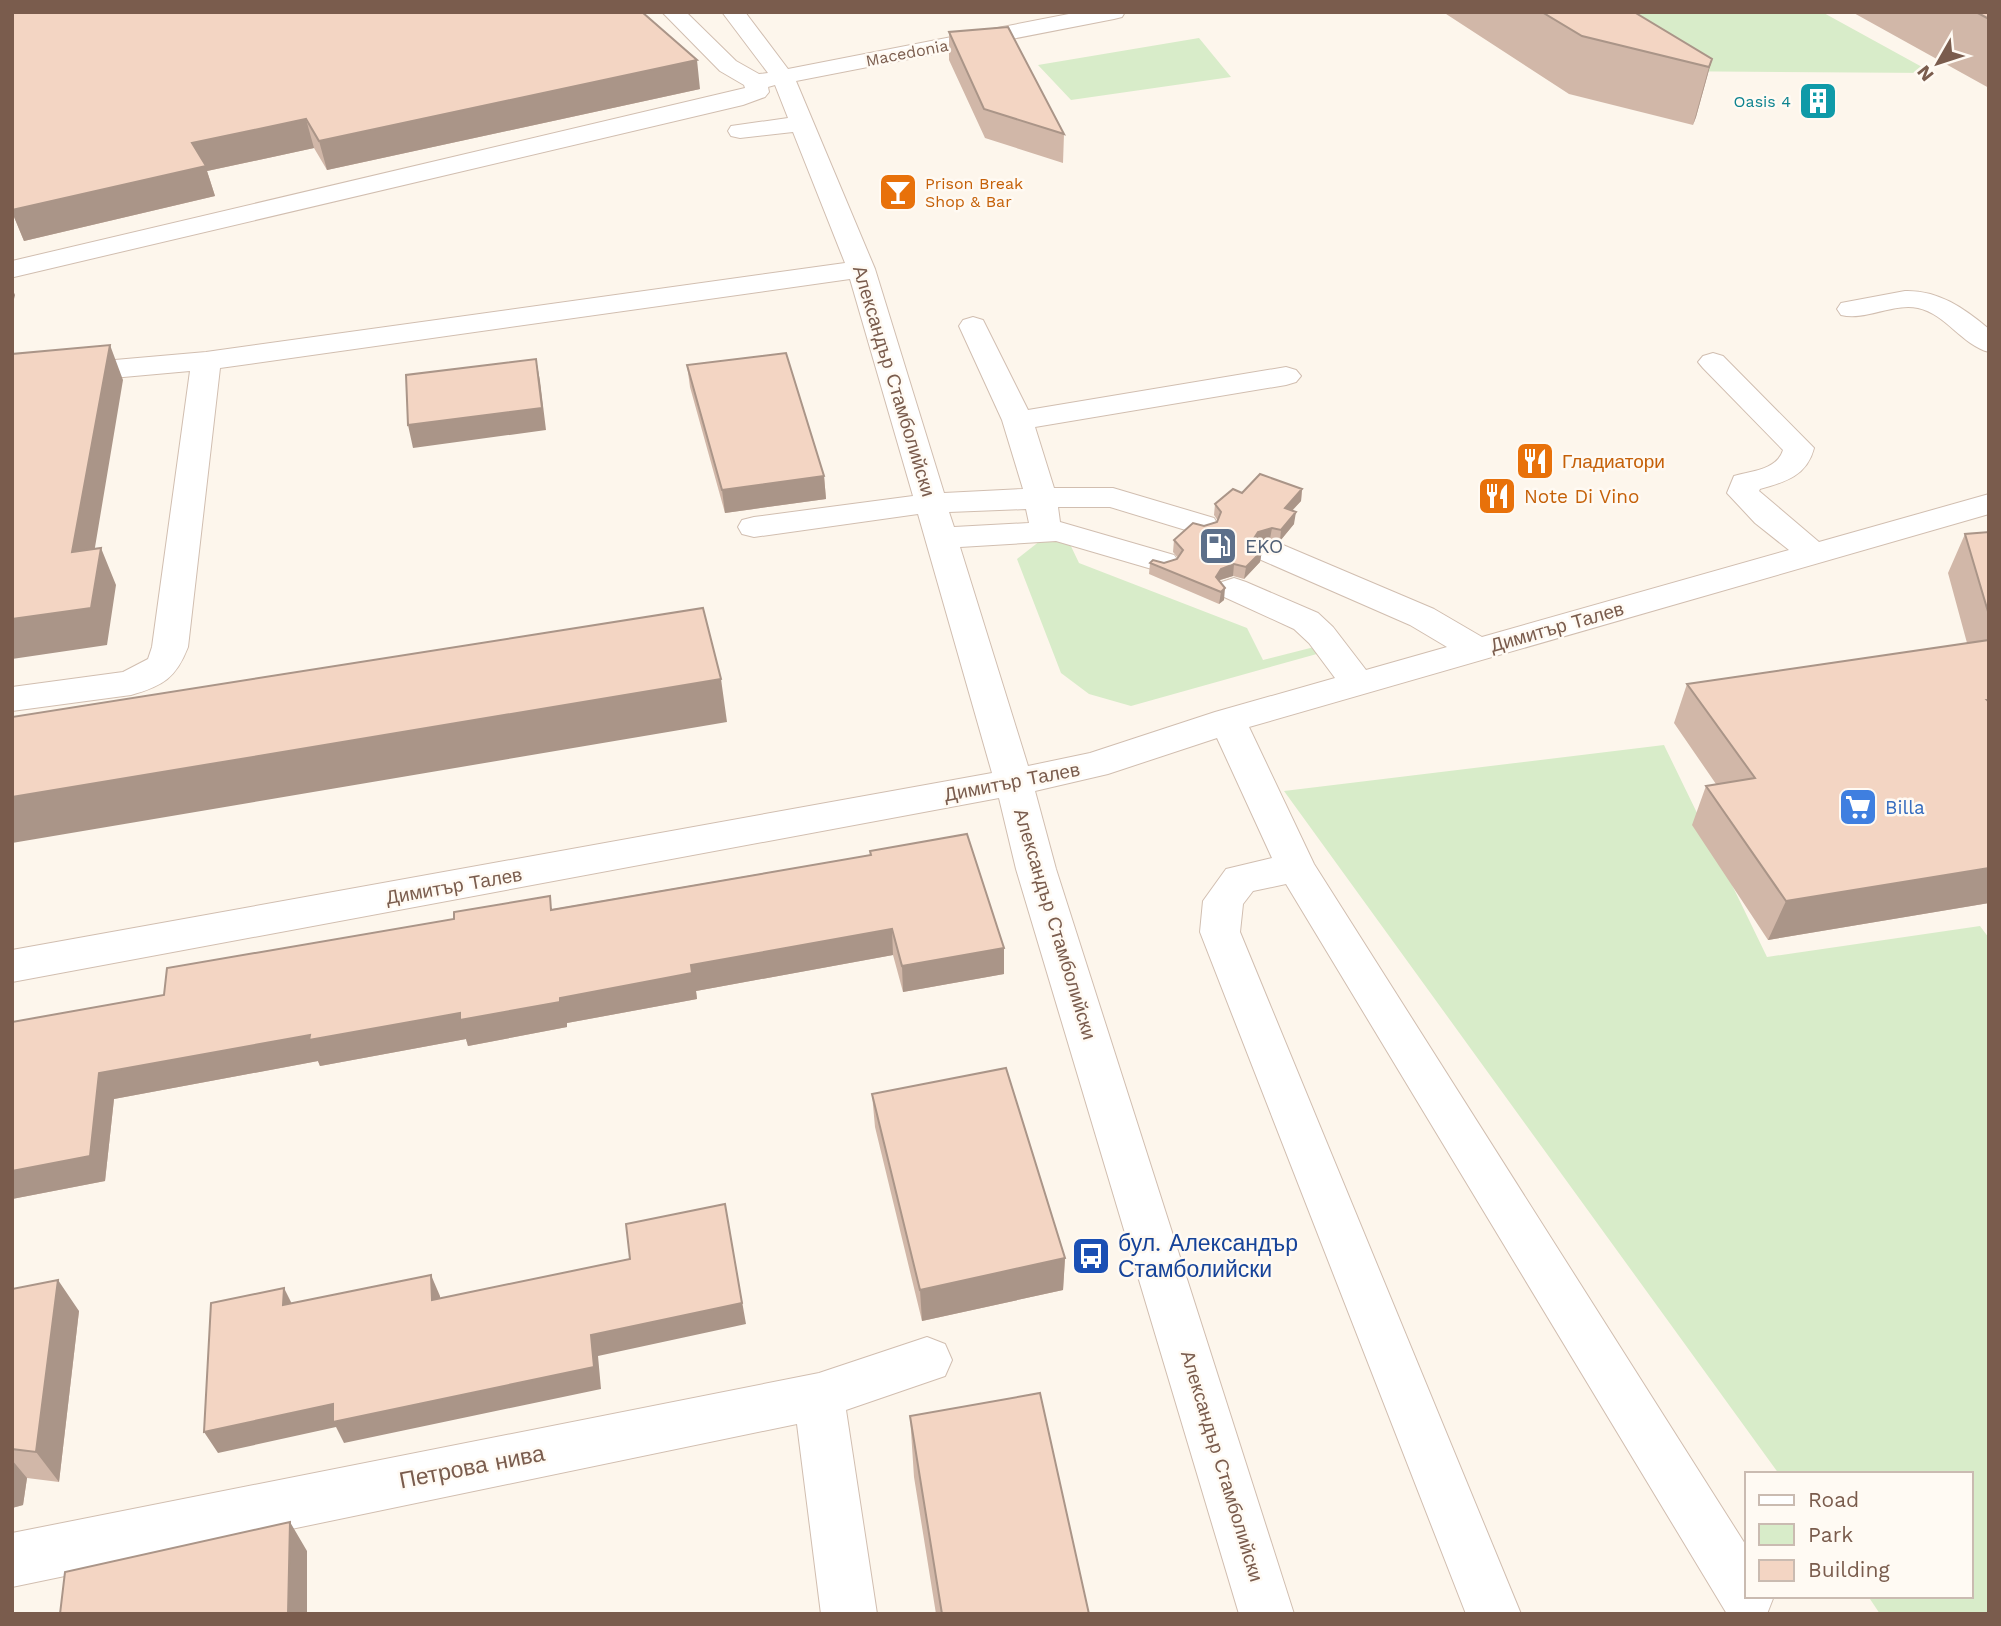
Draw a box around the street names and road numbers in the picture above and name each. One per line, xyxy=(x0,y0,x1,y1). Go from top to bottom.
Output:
street label: Macedonia xyxy=(864,36,950,70)
street label: Александър Стамболийски xyxy=(848,263,940,499)
street label: Димитър Талев xyxy=(1488,597,1626,657)
street label: Димитър Талев xyxy=(942,758,1082,806)
street label: Александър Стамболийски xyxy=(1009,806,1101,1042)
street label: Димитър Талев xyxy=(384,863,524,909)
street label: Александър Стамболийски xyxy=(1176,1348,1268,1584)
street label: Петрова нива xyxy=(397,1440,547,1494)

